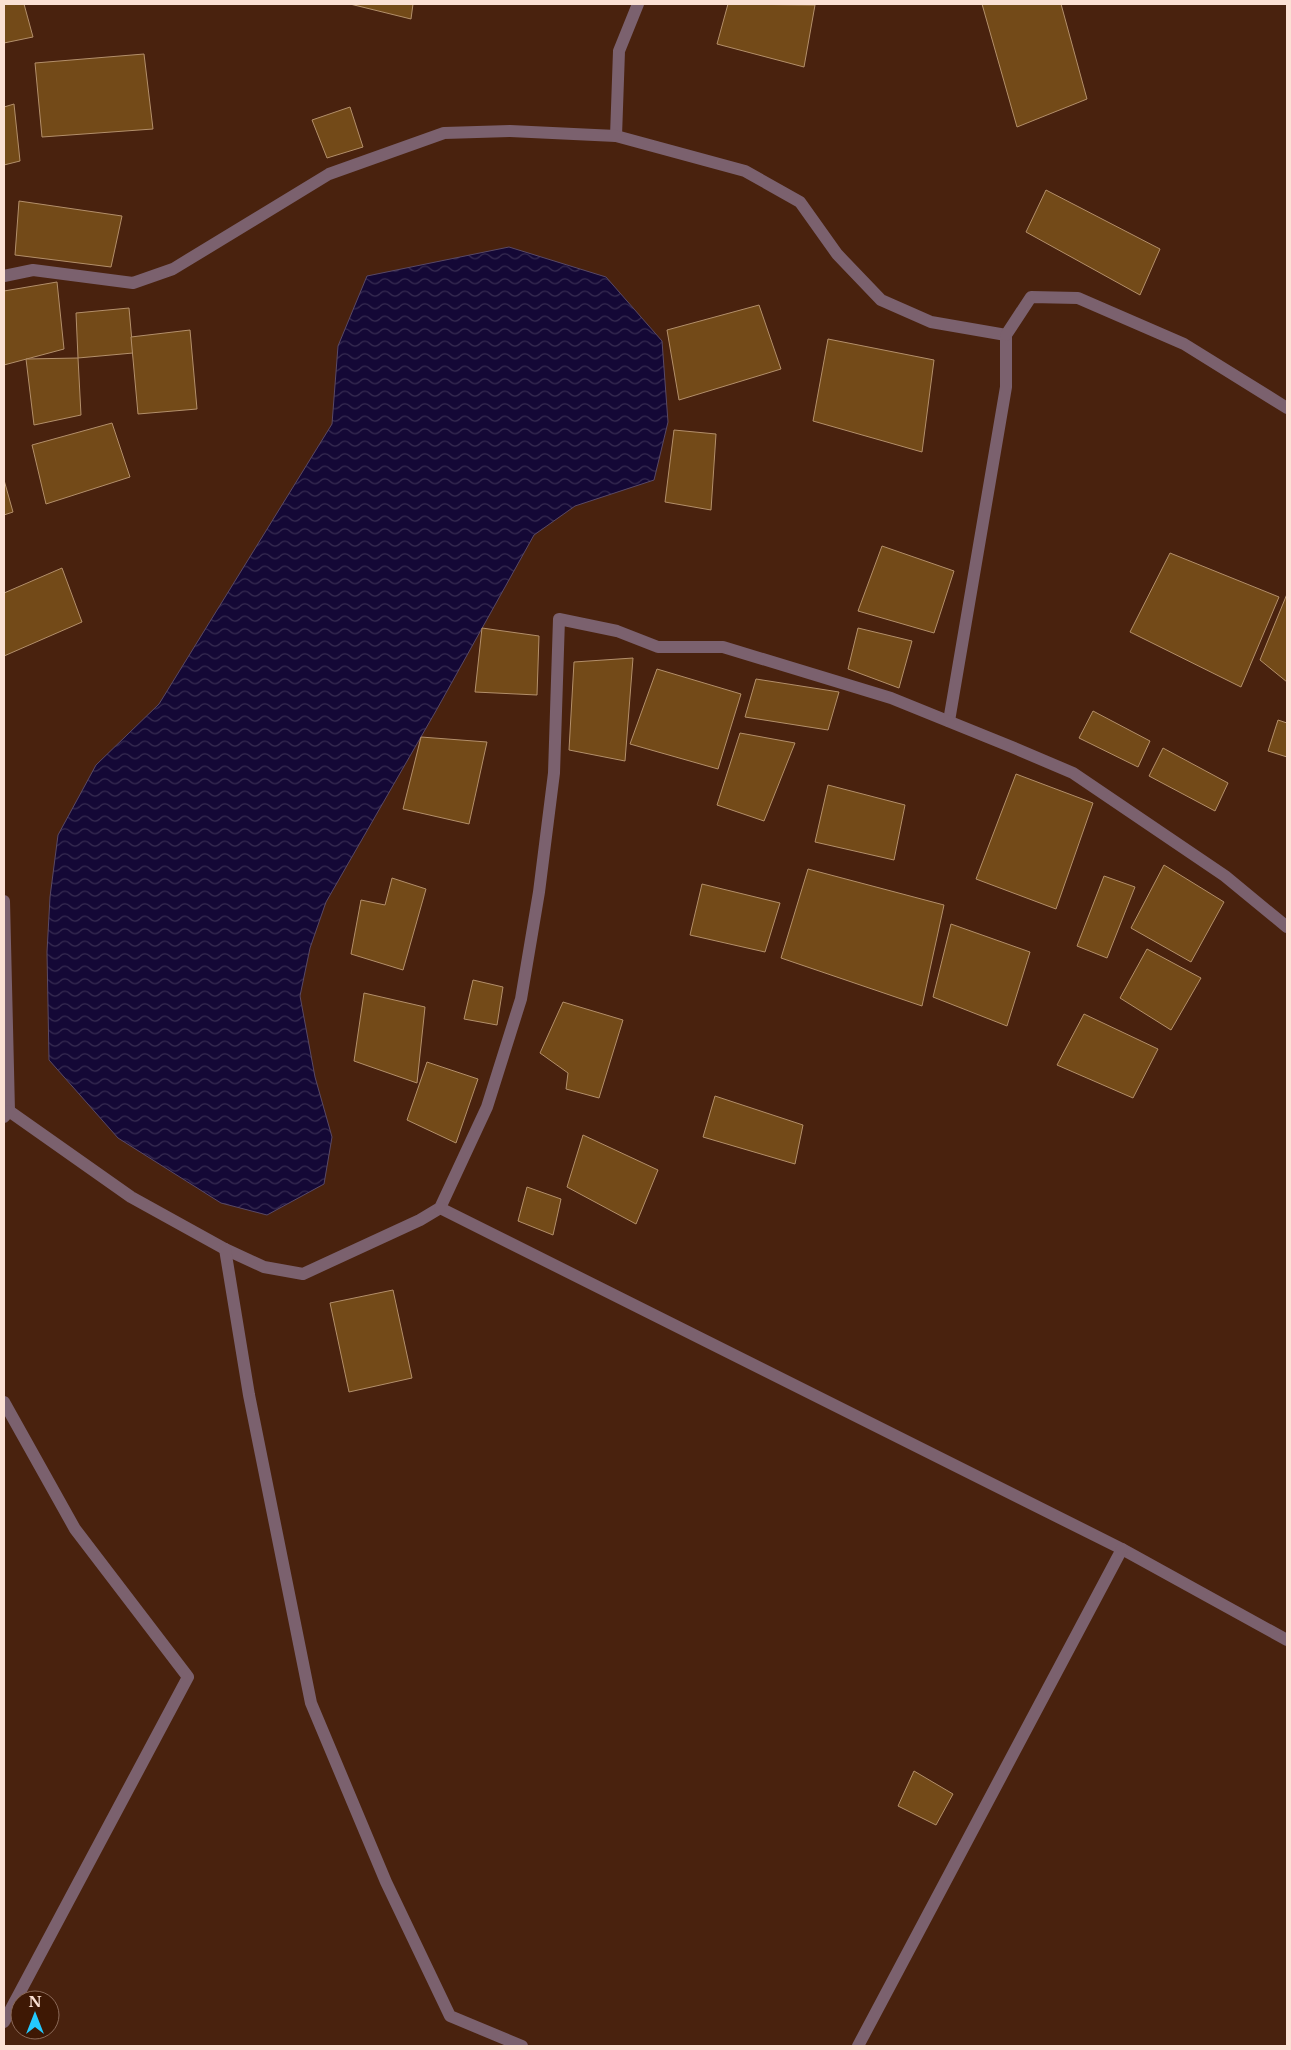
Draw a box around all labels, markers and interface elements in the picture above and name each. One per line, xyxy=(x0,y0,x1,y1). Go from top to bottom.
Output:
north arrow xyxy=(10,1990,60,2040)
text: N xyxy=(28,1993,42,2011)

